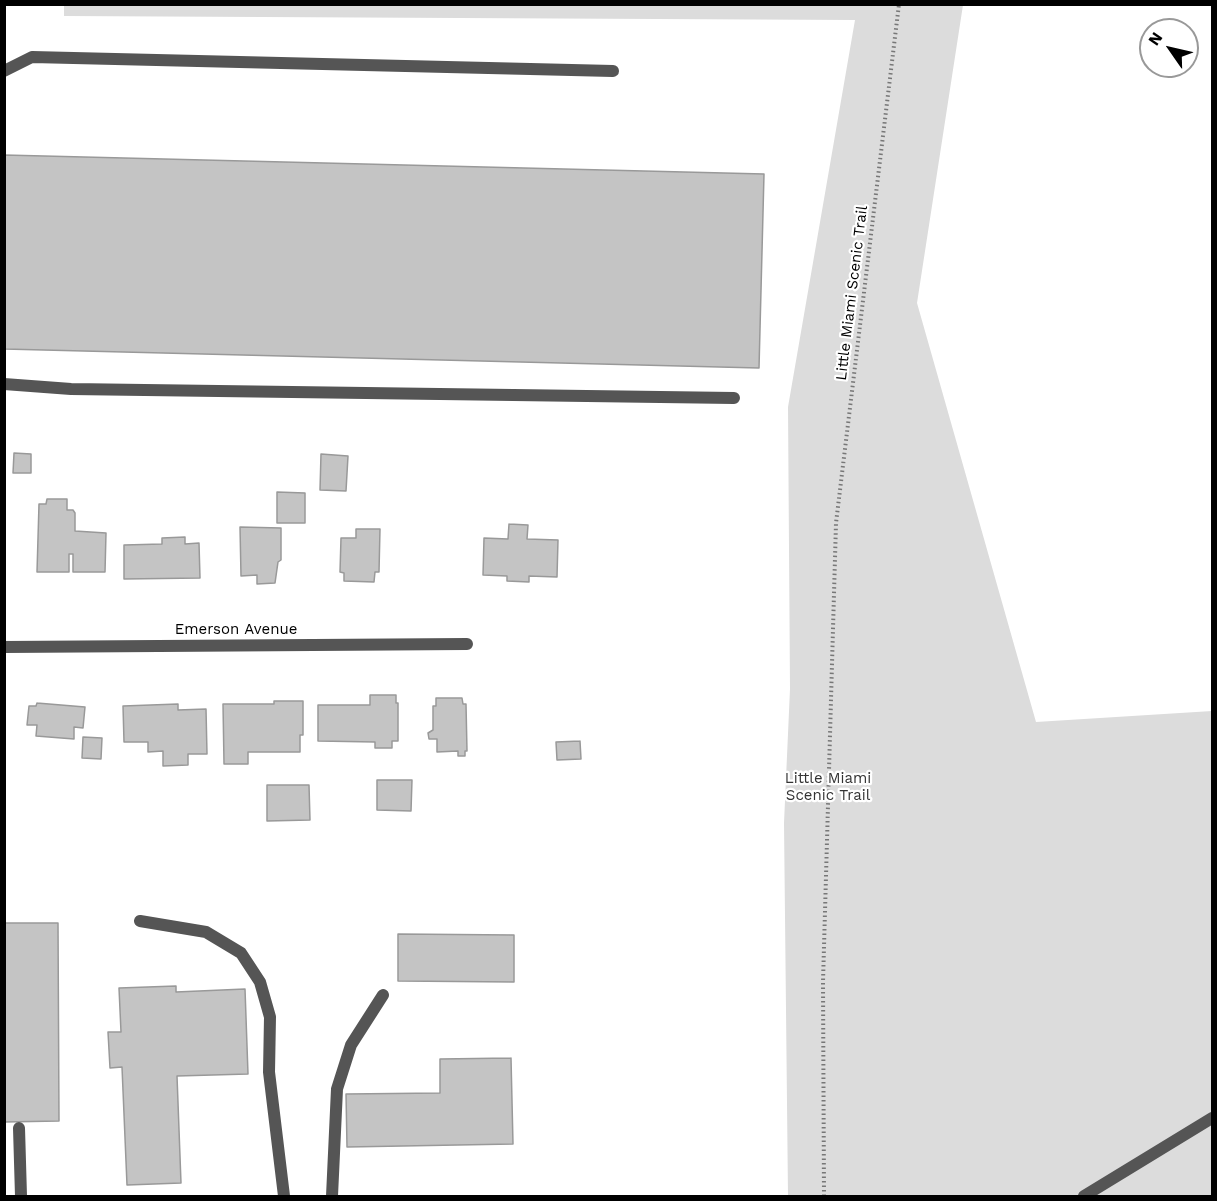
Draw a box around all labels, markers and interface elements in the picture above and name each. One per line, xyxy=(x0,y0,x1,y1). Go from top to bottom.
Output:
north arrow xyxy=(1139,18,1199,78)
text: N xyxy=(1144,29,1167,49)
street label: Little Miami Scenic Trail xyxy=(832,205,872,381)
street label: Emerson Avenue xyxy=(175,621,297,639)
park label: Little Miami Scenic Trail xyxy=(785,770,871,805)

